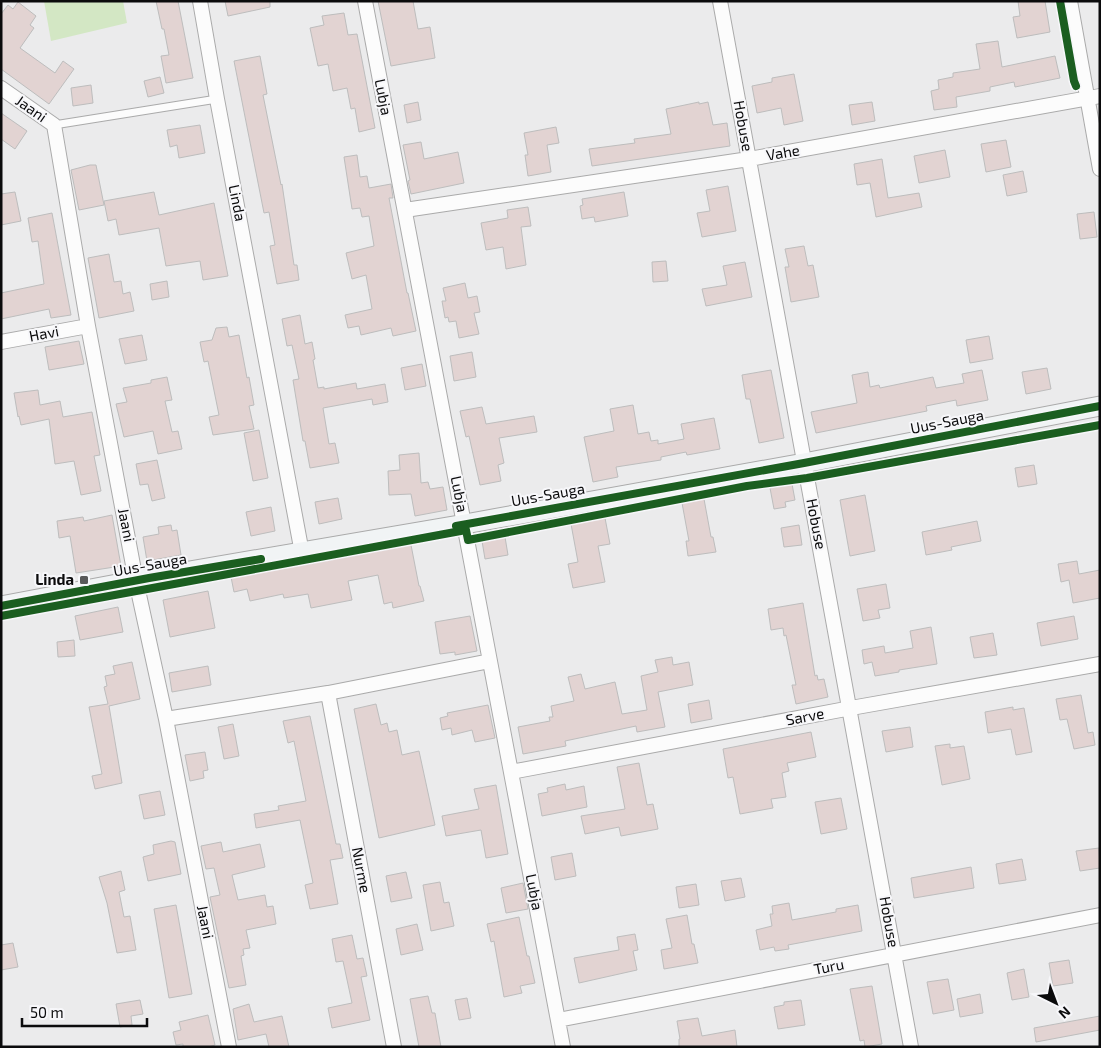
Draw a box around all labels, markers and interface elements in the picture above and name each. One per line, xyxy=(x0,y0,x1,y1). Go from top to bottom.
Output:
street label: Lubja xyxy=(371,77,396,117)
street label: Jaani xyxy=(12,91,51,125)
street label: Hobuse xyxy=(731,99,757,153)
street label: Vahe xyxy=(765,140,801,164)
street label: Linda xyxy=(226,183,250,223)
street label: Havi xyxy=(27,321,60,345)
street label: Uus-Sauga xyxy=(909,405,985,437)
street label: Lubja xyxy=(447,474,472,514)
street label: Uus-Sauga xyxy=(510,479,586,509)
street label: Hobuse xyxy=(803,497,831,551)
street label: Jaani xyxy=(115,506,139,543)
street label: Uus-Sauga xyxy=(112,549,188,579)
place label: Linda xyxy=(35,570,74,588)
marker: Linda xyxy=(78,574,90,586)
street label: Sarve xyxy=(784,704,825,729)
street label: Nurme xyxy=(349,845,375,894)
street label: Lubja xyxy=(522,872,547,912)
street label: Hobuse xyxy=(877,895,903,949)
street label: Jaani xyxy=(194,903,218,940)
street label: Turu xyxy=(812,954,845,978)
north arrow xyxy=(1031,978,1081,1028)
scale bar xyxy=(22,996,148,1028)
text: 50 m xyxy=(30,1003,64,1021)
text: N xyxy=(1056,1003,1074,1023)

